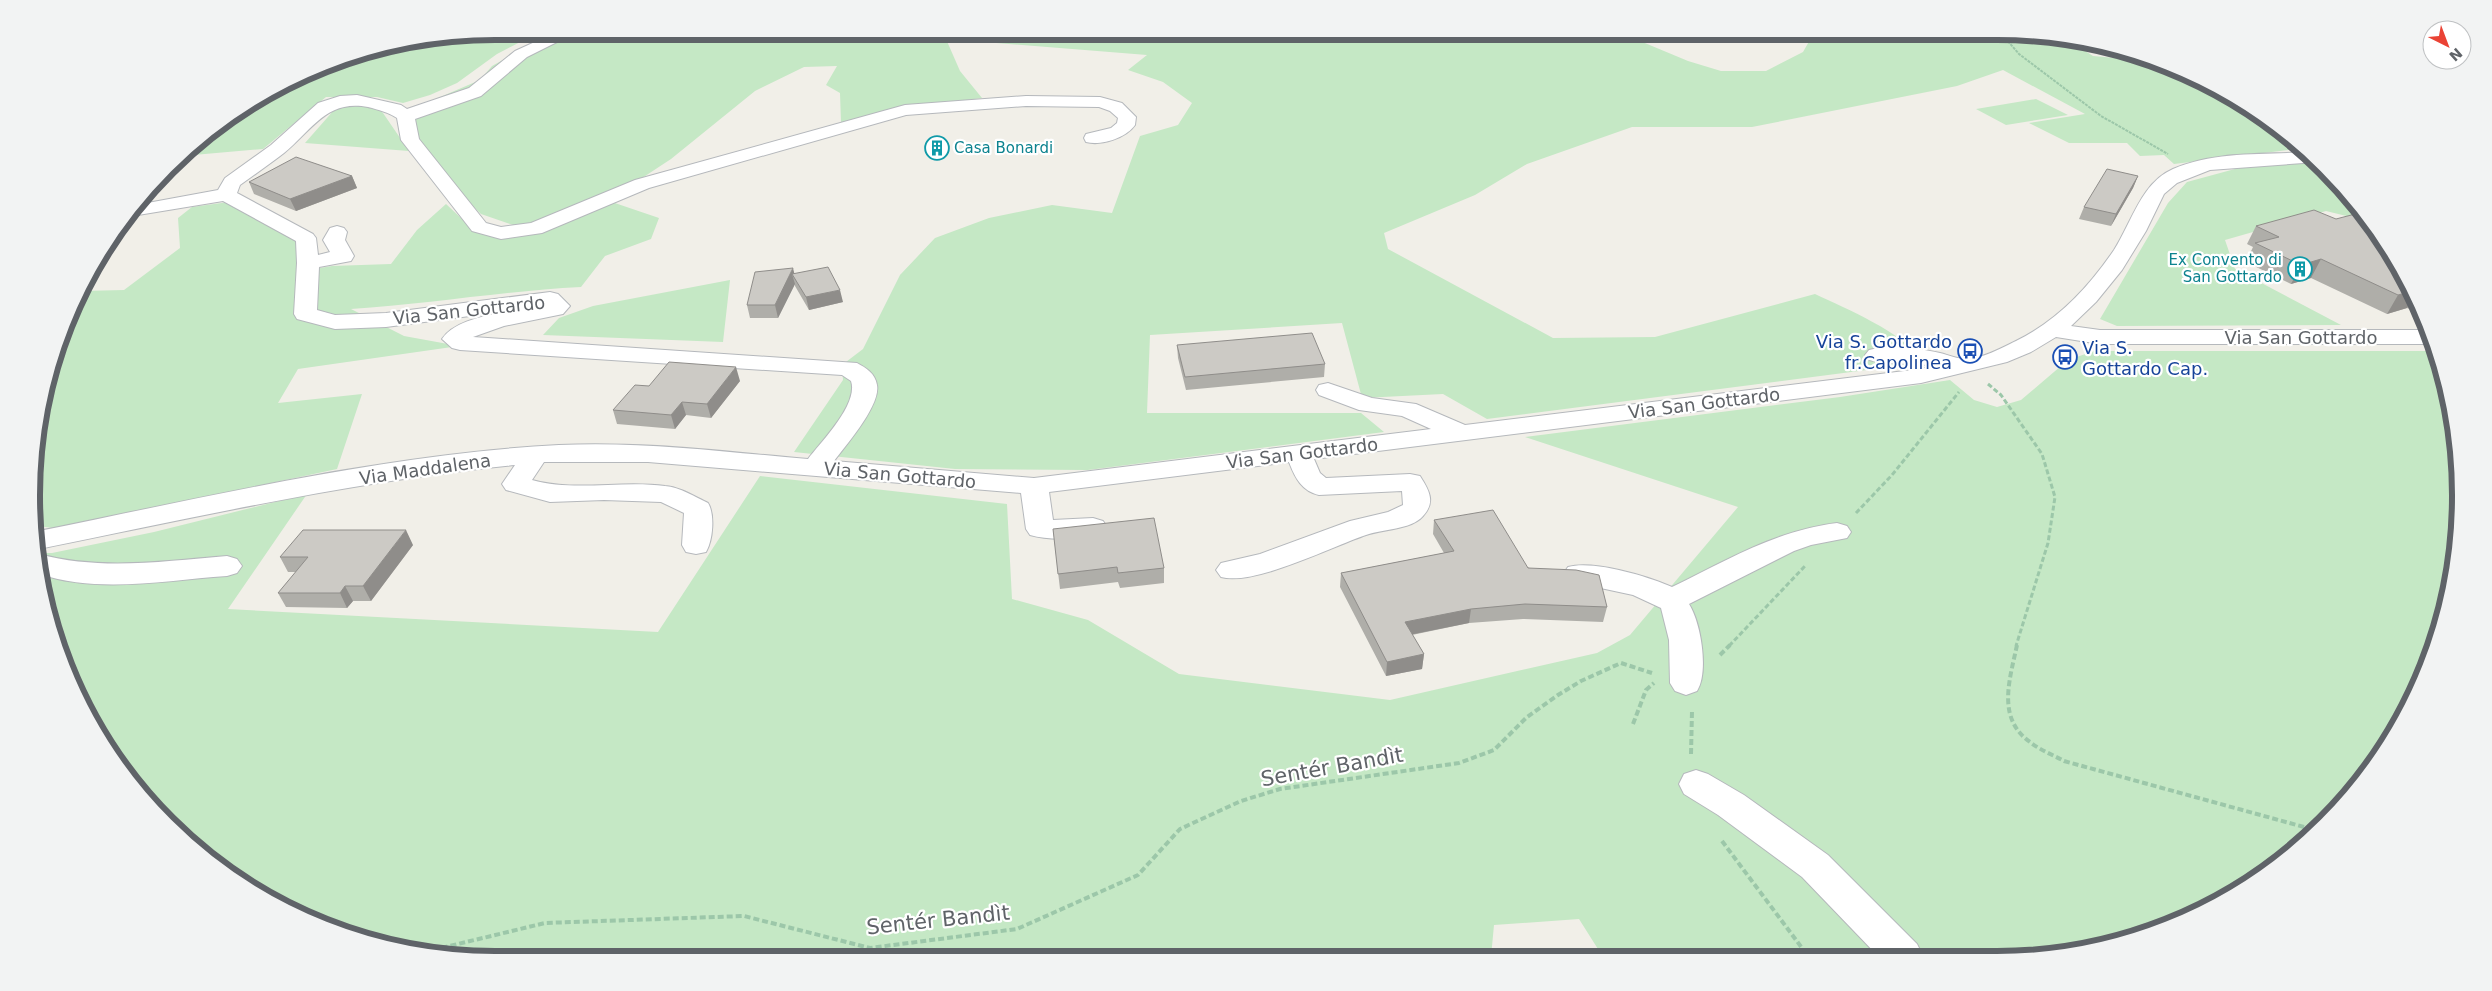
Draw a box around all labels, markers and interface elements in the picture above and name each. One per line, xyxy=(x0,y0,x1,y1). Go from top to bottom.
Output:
north arrow xyxy=(2422,20,2472,70)
text: N xyxy=(2446,45,2465,65)
building icon: Casa Bonardi xyxy=(924,135,950,161)
place label: Casa Bonardi xyxy=(954,139,1053,157)
place label: Ex Convento di San Gottardo xyxy=(2169,251,2282,286)
building icon: Ex Convento di San Gottardo xyxy=(2287,256,2313,282)
street label: Via San Gottardo xyxy=(392,292,546,328)
street label: Via San Gottardo xyxy=(2225,327,2377,348)
place label: Via S. Gottardo fr.Capolinea xyxy=(1816,331,1952,373)
place label: Via S. Gottardo Cap. xyxy=(2082,337,2208,379)
bus stop icon: Via S. Gottardo fr.Capolinea xyxy=(1957,338,1983,364)
bus stop icon: Via S. Gottardo Cap. xyxy=(2052,344,2078,370)
street label: Via San Gottardo xyxy=(1627,383,1781,423)
street label: Via San Gottardo xyxy=(1225,433,1379,473)
street label: Via Maddalena xyxy=(358,449,492,489)
street label: Via San Gottardo xyxy=(823,458,977,492)
street label: Sentér Bandìt xyxy=(1259,743,1405,791)
street label: Sentér Bandìt xyxy=(865,901,1011,939)

